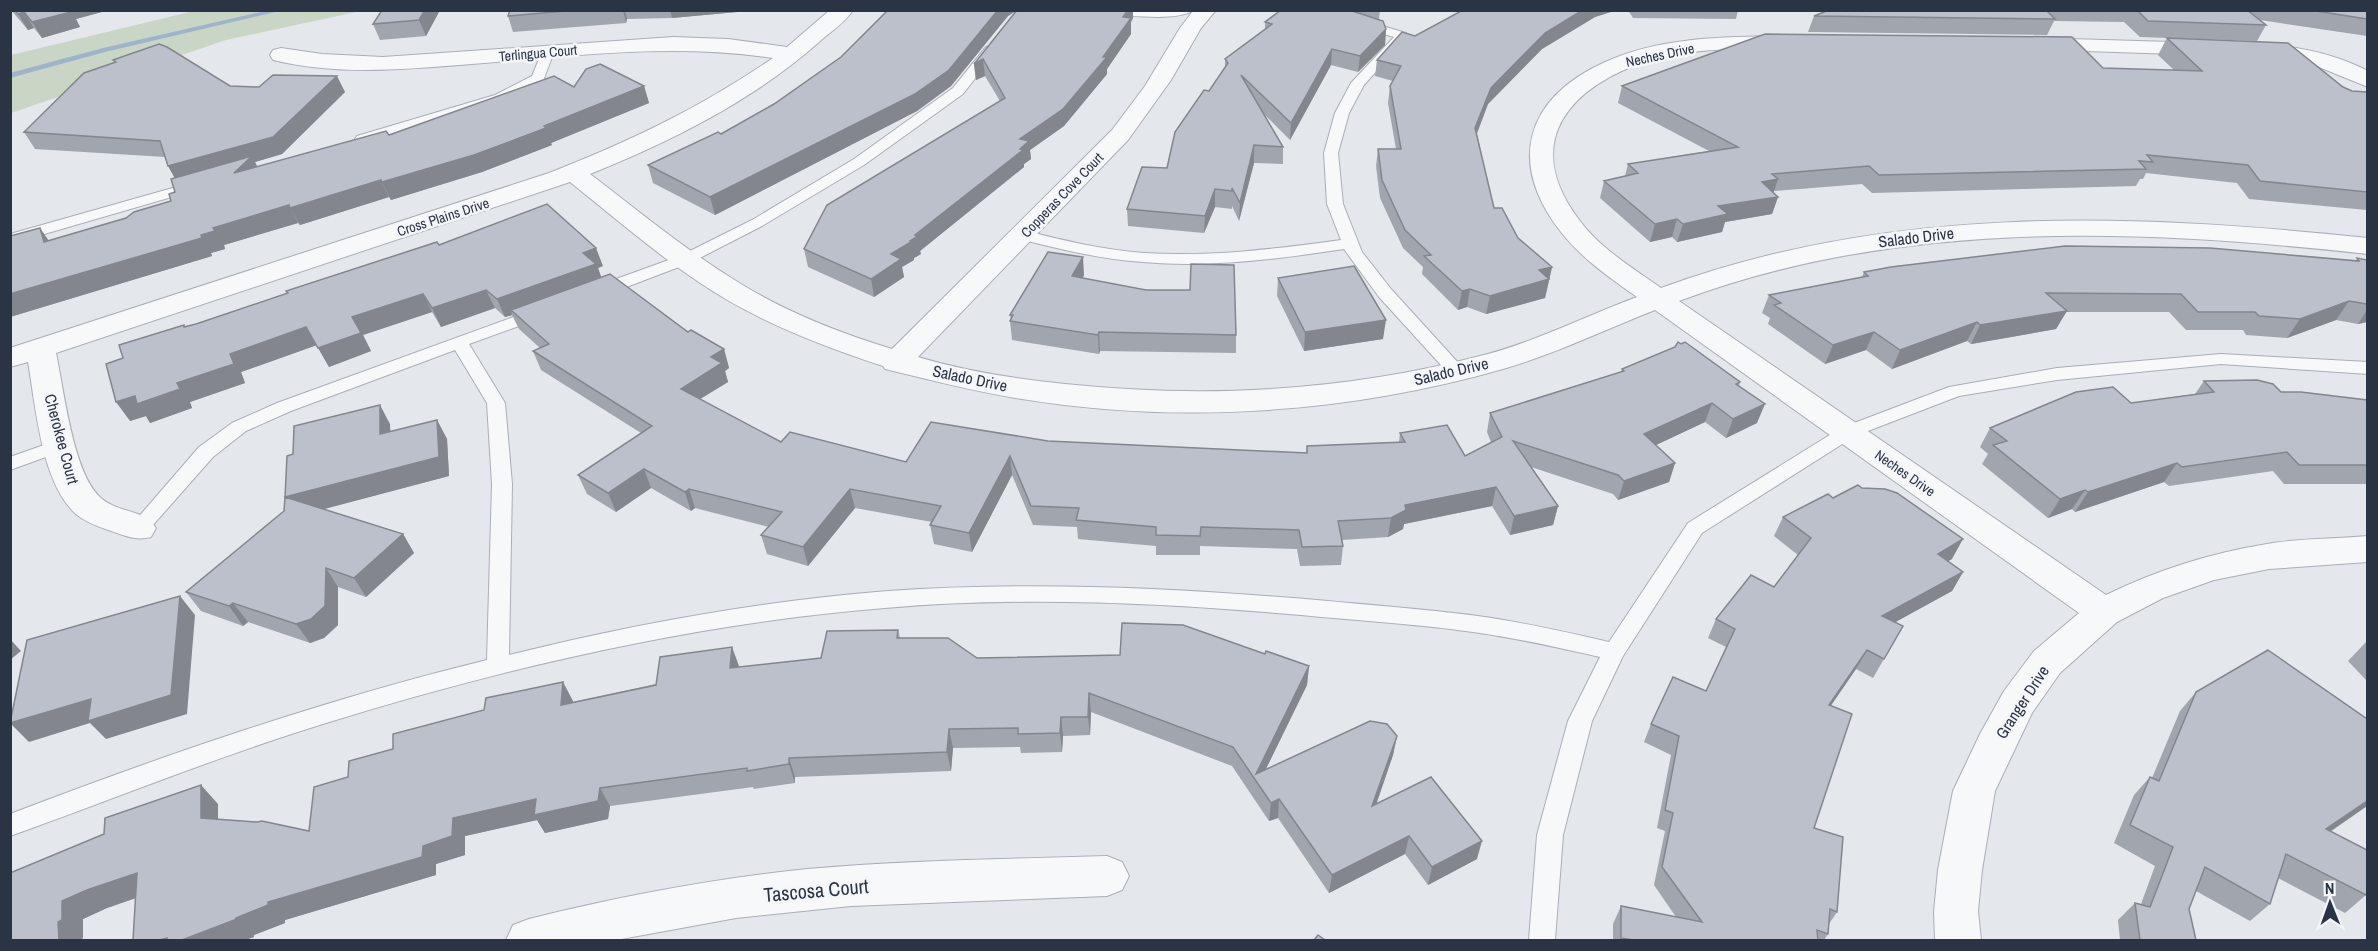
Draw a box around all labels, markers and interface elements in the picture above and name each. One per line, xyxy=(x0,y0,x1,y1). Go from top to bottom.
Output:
street label: Neches Drive xyxy=(1624,39,1696,71)
street label: Terlingua Court xyxy=(498,41,578,65)
street label: Copperas Cove Court xyxy=(1017,149,1107,241)
street label: Cross Plains Drive xyxy=(395,194,491,240)
street label: Salado Drive xyxy=(1877,221,1955,253)
street label: Salado Drive xyxy=(1412,352,1490,390)
street label: Salado Drive xyxy=(931,359,1009,397)
street label: Cherokee Court xyxy=(39,391,85,487)
street label: Neches Drive xyxy=(1871,446,1939,500)
street label: Granger Drive xyxy=(1990,661,2054,743)
street label: Tascosa Court xyxy=(762,872,870,908)
north arrow xyxy=(2300,873,2360,933)
text: N xyxy=(2325,877,2335,899)

